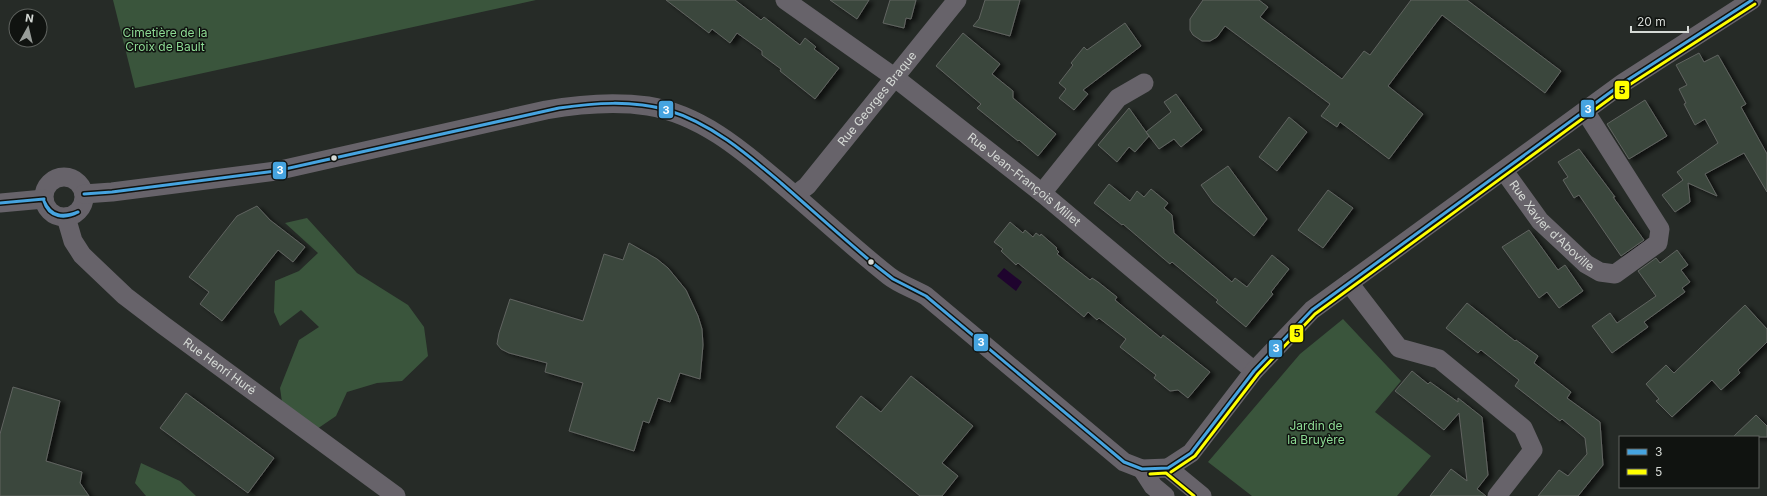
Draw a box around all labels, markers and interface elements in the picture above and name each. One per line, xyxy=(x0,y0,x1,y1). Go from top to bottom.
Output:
north arrow xyxy=(8,8,48,48)
scale bar xyxy=(1631,8,1688,34)
text: N xyxy=(24,11,35,26)
text: 20 m xyxy=(1637,14,1666,29)
park label: Cimetière de la Croix de Bault xyxy=(122,25,208,54)
street label: Rue Georges Braque xyxy=(834,48,920,149)
line badge: 5 xyxy=(1614,80,1630,100)
text: 5 xyxy=(1618,83,1626,97)
line badge: 3 xyxy=(1580,99,1595,118)
line badge: 3 xyxy=(658,100,674,119)
text: 3 xyxy=(1584,102,1592,116)
text: 3 xyxy=(662,103,670,117)
street label: Rue Jean-François Millet xyxy=(965,129,1084,229)
unlabelled marker xyxy=(329,153,339,163)
line badge: 3 xyxy=(272,161,287,180)
text: 3 xyxy=(276,163,284,177)
street label: Rue Xavier d'Aboville xyxy=(1506,177,1597,274)
unlabelled marker xyxy=(866,257,876,267)
line badge: 5 xyxy=(1289,324,1304,343)
text: 5 xyxy=(1293,326,1301,340)
line badge: 3 xyxy=(973,333,989,352)
street label: Rue Henri Huré xyxy=(180,334,259,398)
text: 3 xyxy=(977,335,985,349)
line badge: 3 xyxy=(1268,339,1283,358)
text: 3 xyxy=(1272,341,1280,355)
park label: Jardin de la Bruyère xyxy=(1287,418,1345,447)
legend xyxy=(1619,436,1759,488)
text: 3 xyxy=(1655,444,1662,459)
text: 5 xyxy=(1655,464,1662,479)

